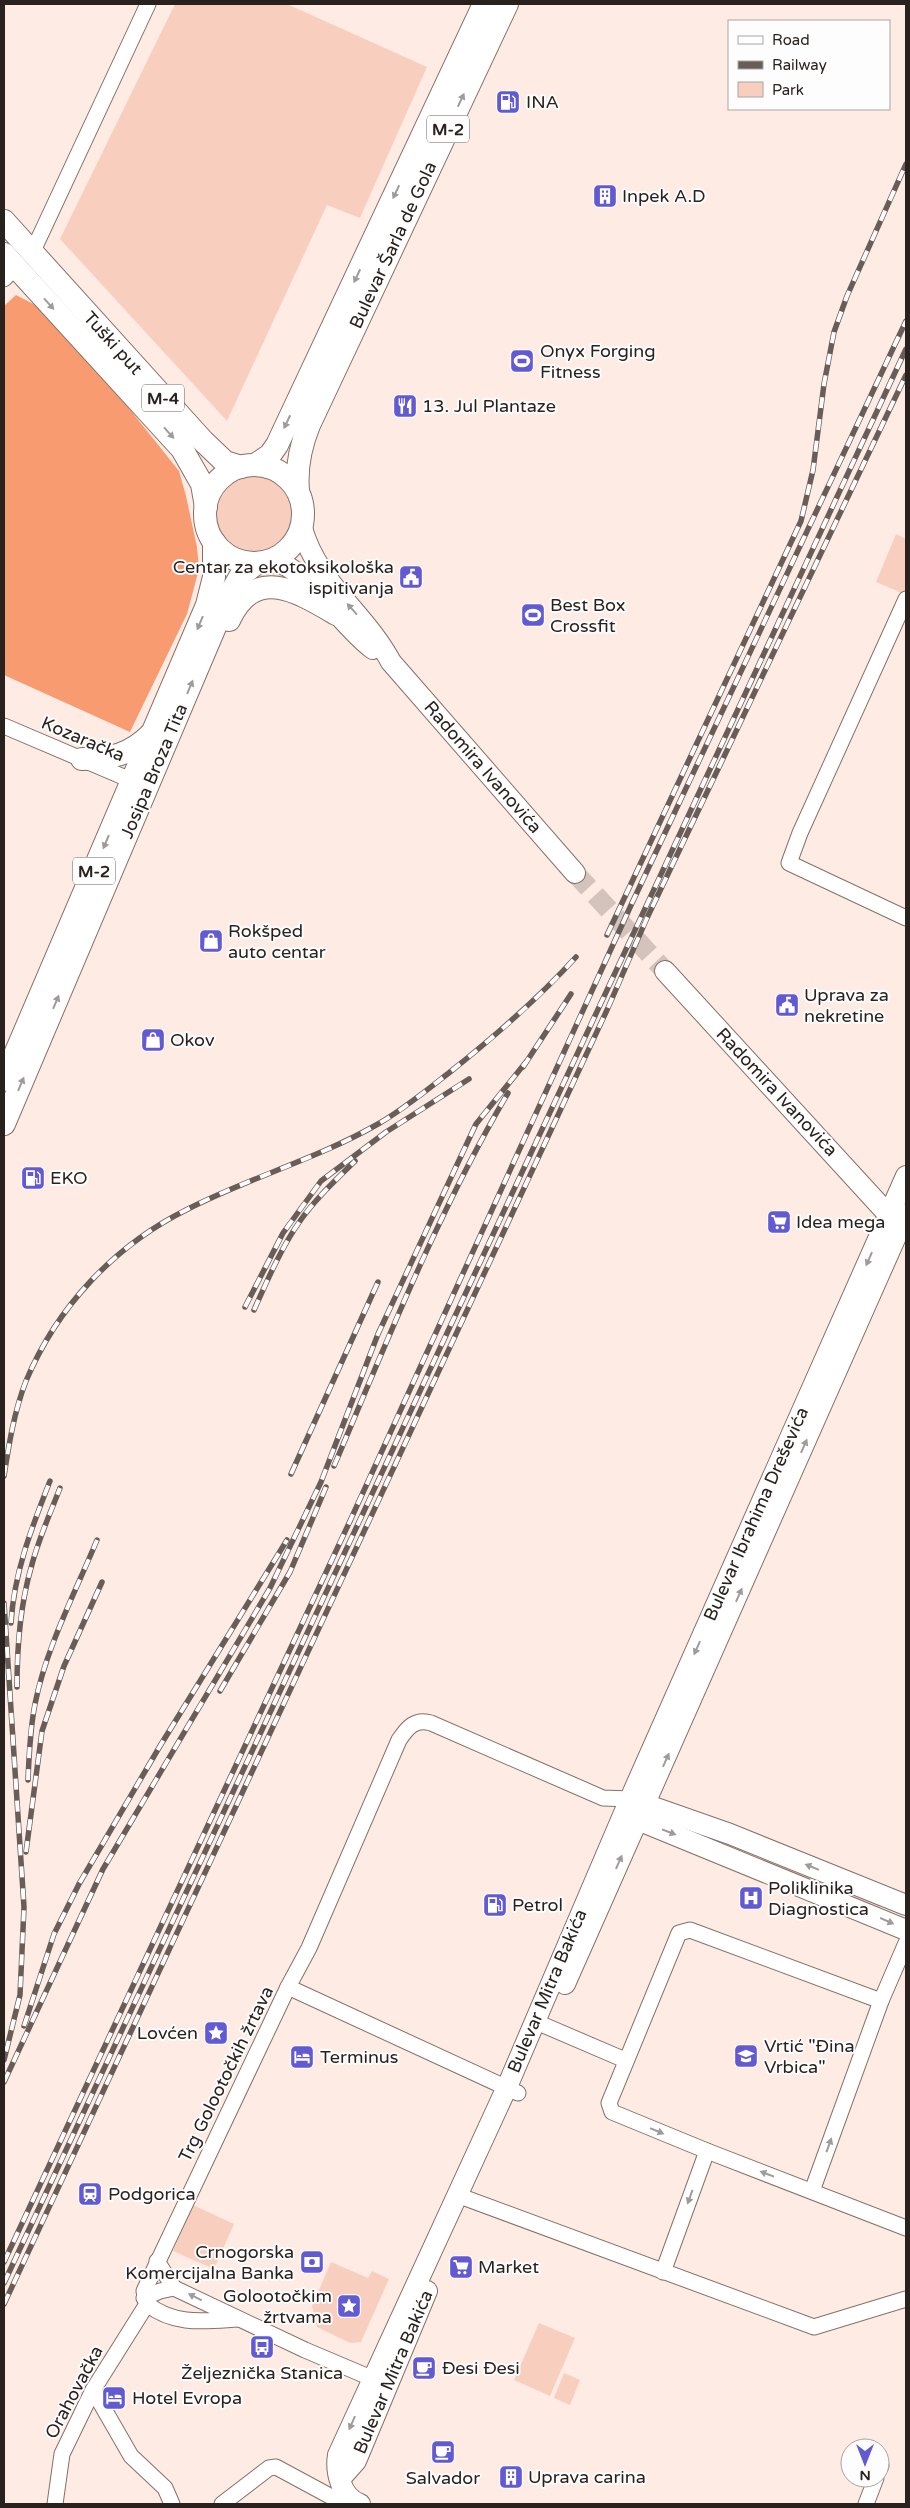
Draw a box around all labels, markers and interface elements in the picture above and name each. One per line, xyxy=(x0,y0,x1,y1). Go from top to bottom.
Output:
legend xyxy=(728,20,890,110)
text: Road xyxy=(772,31,810,49)
text: Railway xyxy=(772,56,827,74)
text: Park xyxy=(772,81,804,99)
fuel station icon: INA xyxy=(495,89,521,115)
place label: INA xyxy=(526,91,559,113)
one-way arrow xyxy=(458,93,466,107)
road number: M-2 xyxy=(427,116,469,142)
street label: Bulevar Šarla de Gola xyxy=(345,158,441,332)
building icon: Inpek A.D xyxy=(592,183,618,209)
one-way arrow xyxy=(392,185,400,199)
place label: Inpek A.D xyxy=(622,185,706,207)
one-way arrow xyxy=(353,269,361,283)
one-way arrow xyxy=(43,297,54,310)
street label: Tuški put xyxy=(79,307,147,379)
place label: Onyx Forging Fitness xyxy=(540,340,656,383)
sports icon: Onyx Forging Fitness xyxy=(509,348,535,374)
road number: M-4 xyxy=(142,384,184,412)
restaurant icon: 13. Jul Plantaze xyxy=(392,393,418,419)
place label: 13. Jul Plantaze xyxy=(422,395,556,417)
one-way arrow xyxy=(283,415,292,430)
one-way arrow xyxy=(163,427,175,439)
place label: Centar za ekotoksikološka ispitivanja xyxy=(173,556,394,599)
public building icon: Centar za ekotoksikološka ispitivanja xyxy=(398,564,424,590)
place label: Best Box Crossfit xyxy=(550,594,626,637)
sports icon: Best Box Crossfit xyxy=(520,602,546,628)
one-way arrow xyxy=(346,603,357,616)
one-way arrow xyxy=(195,616,203,630)
one-way arrow xyxy=(186,680,194,694)
street label: Radomira Ivanovića xyxy=(420,696,546,838)
street label: Josipa Broza Tita xyxy=(116,700,192,842)
street label: Kozaračka xyxy=(38,712,128,766)
one-way arrow xyxy=(102,835,110,849)
road number: M-2 xyxy=(73,858,115,884)
place label: Rokšped auto centar xyxy=(228,920,326,963)
shop icon: Rokšped auto centar xyxy=(198,928,224,954)
place label: Uprava za nekretine xyxy=(804,984,889,1027)
public building icon: Uprava za nekretine xyxy=(774,992,800,1018)
one-way arrow xyxy=(52,995,60,1009)
street label: Radomira Ivanovića xyxy=(712,1023,842,1161)
shop icon: Okov xyxy=(140,1027,166,1053)
place label: Okov xyxy=(170,1029,215,1051)
one-way arrow xyxy=(17,1076,25,1091)
fuel station icon: EKO xyxy=(20,1165,46,1191)
place label: EKO xyxy=(50,1167,88,1189)
supermarket icon: Idea mega xyxy=(766,1209,792,1235)
place label: Idea mega xyxy=(796,1211,885,1233)
one-way arrow xyxy=(864,1252,872,1266)
street label: Bulevar Ibrahima Dreševića xyxy=(699,1404,813,1624)
one-way arrow xyxy=(800,1439,808,1453)
one-way arrow xyxy=(735,1588,743,1602)
one-way arrow xyxy=(693,1641,701,1655)
one-way arrow xyxy=(662,1753,670,1767)
one-way arrow xyxy=(662,1828,677,1836)
one-way arrow xyxy=(616,1855,624,1869)
one-way arrow xyxy=(805,1863,819,1871)
place label: Poliklinika Diagnostica xyxy=(768,1877,869,1920)
hospital icon: Poliklinika Diagnostica xyxy=(738,1885,764,1911)
fuel station icon: Petrol xyxy=(482,1892,508,1918)
place label: Petrol xyxy=(512,1894,563,1916)
street label: Bulevar Mitra Bakića xyxy=(503,1906,591,2076)
one-way arrow xyxy=(880,1918,894,1926)
street label: Trg Golootočkih žrtava xyxy=(174,1983,278,2165)
place icon: Lovćen xyxy=(203,2020,229,2046)
place label: Lovćen xyxy=(137,2022,198,2044)
place label: Vrtić "Đina Vrbica" xyxy=(764,2035,855,2078)
school or university icon: Vrtić "Đina Vrbica" xyxy=(733,2043,759,2069)
hotel icon: Terminus xyxy=(289,2044,315,2070)
place label: Terminus xyxy=(320,2046,398,2068)
one-way arrow xyxy=(650,2127,664,2135)
one-way arrow xyxy=(825,2137,833,2152)
one-way arrow xyxy=(759,2170,774,2178)
station icon: Podgorica xyxy=(77,2181,103,2207)
place label: Podgorica xyxy=(108,2183,196,2205)
one-way arrow xyxy=(686,2190,694,2205)
place label: Crnogorska Komercijalna Banka xyxy=(125,2241,294,2284)
bank icon: Crnogorska Komercijalna Banka xyxy=(299,2249,325,2275)
supermarket icon: Market xyxy=(448,2254,474,2280)
place label: Market xyxy=(478,2256,539,2278)
place label: Golootočkim žrtvama xyxy=(223,2285,332,2328)
street label: Bulevar Mitra Bakića xyxy=(349,2287,437,2457)
one-way arrow xyxy=(188,2293,202,2301)
place icon: Golootočkim žrtvama xyxy=(336,2293,362,2319)
bus stop icon: Željeznička Stanica xyxy=(249,2334,275,2360)
street label: Orahovačka xyxy=(40,2342,108,2442)
cafe icon: Đesi Đesi xyxy=(411,2355,437,2381)
place label: Đesi Đesi xyxy=(442,2357,520,2379)
place label: Željeznička Stanica xyxy=(181,2362,343,2384)
hotel icon: Hotel Evropa xyxy=(101,2385,127,2411)
place label: Hotel Evropa xyxy=(132,2387,242,2409)
one-way arrow xyxy=(348,2416,356,2430)
north arrow xyxy=(840,2438,890,2488)
cafe icon: Salvador xyxy=(430,2439,456,2465)
building icon: Uprava carina xyxy=(498,2464,524,2490)
place label: Uprava carina xyxy=(528,2466,646,2488)
place label: Salvador xyxy=(406,2467,480,2489)
text: N xyxy=(859,2467,871,2484)

